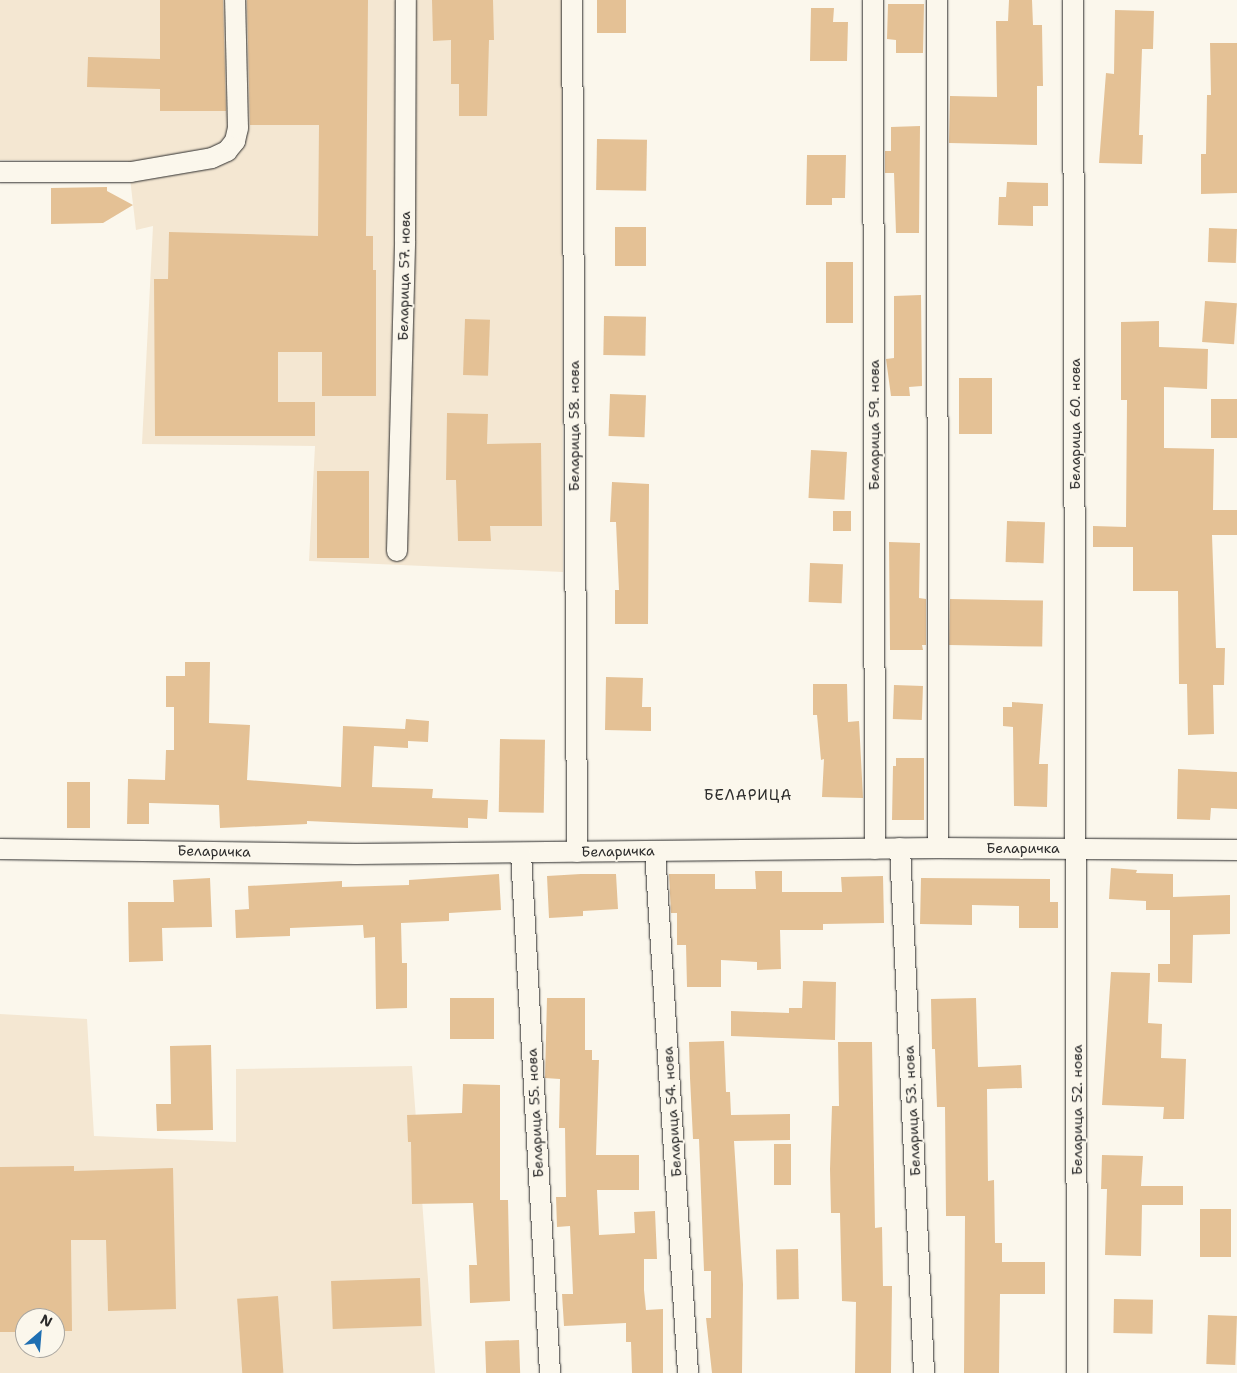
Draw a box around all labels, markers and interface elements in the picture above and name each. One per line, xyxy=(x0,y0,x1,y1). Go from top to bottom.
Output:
street label: Беларица 57. нова xyxy=(394,211,414,341)
street label: Беларица 60. нова xyxy=(1067,358,1083,490)
street label: Беларица 59. нова xyxy=(866,360,882,490)
street label: Беларица 58. нова xyxy=(566,361,582,491)
district label: БЕЛАРИЦА xyxy=(703,787,793,805)
street label: Беларичка xyxy=(986,840,1060,856)
street label: Беларичка xyxy=(177,842,251,860)
street label: Беларичка xyxy=(581,842,655,860)
street label: Беларица 53. нова xyxy=(900,1045,924,1177)
street label: Беларица 52. нова xyxy=(1069,1045,1085,1175)
street label: Беларица 54. нова xyxy=(659,1046,685,1178)
street label: Беларица 55. нова xyxy=(523,1048,547,1178)
north arrow xyxy=(15,1308,65,1358)
text: N xyxy=(37,1310,55,1331)

